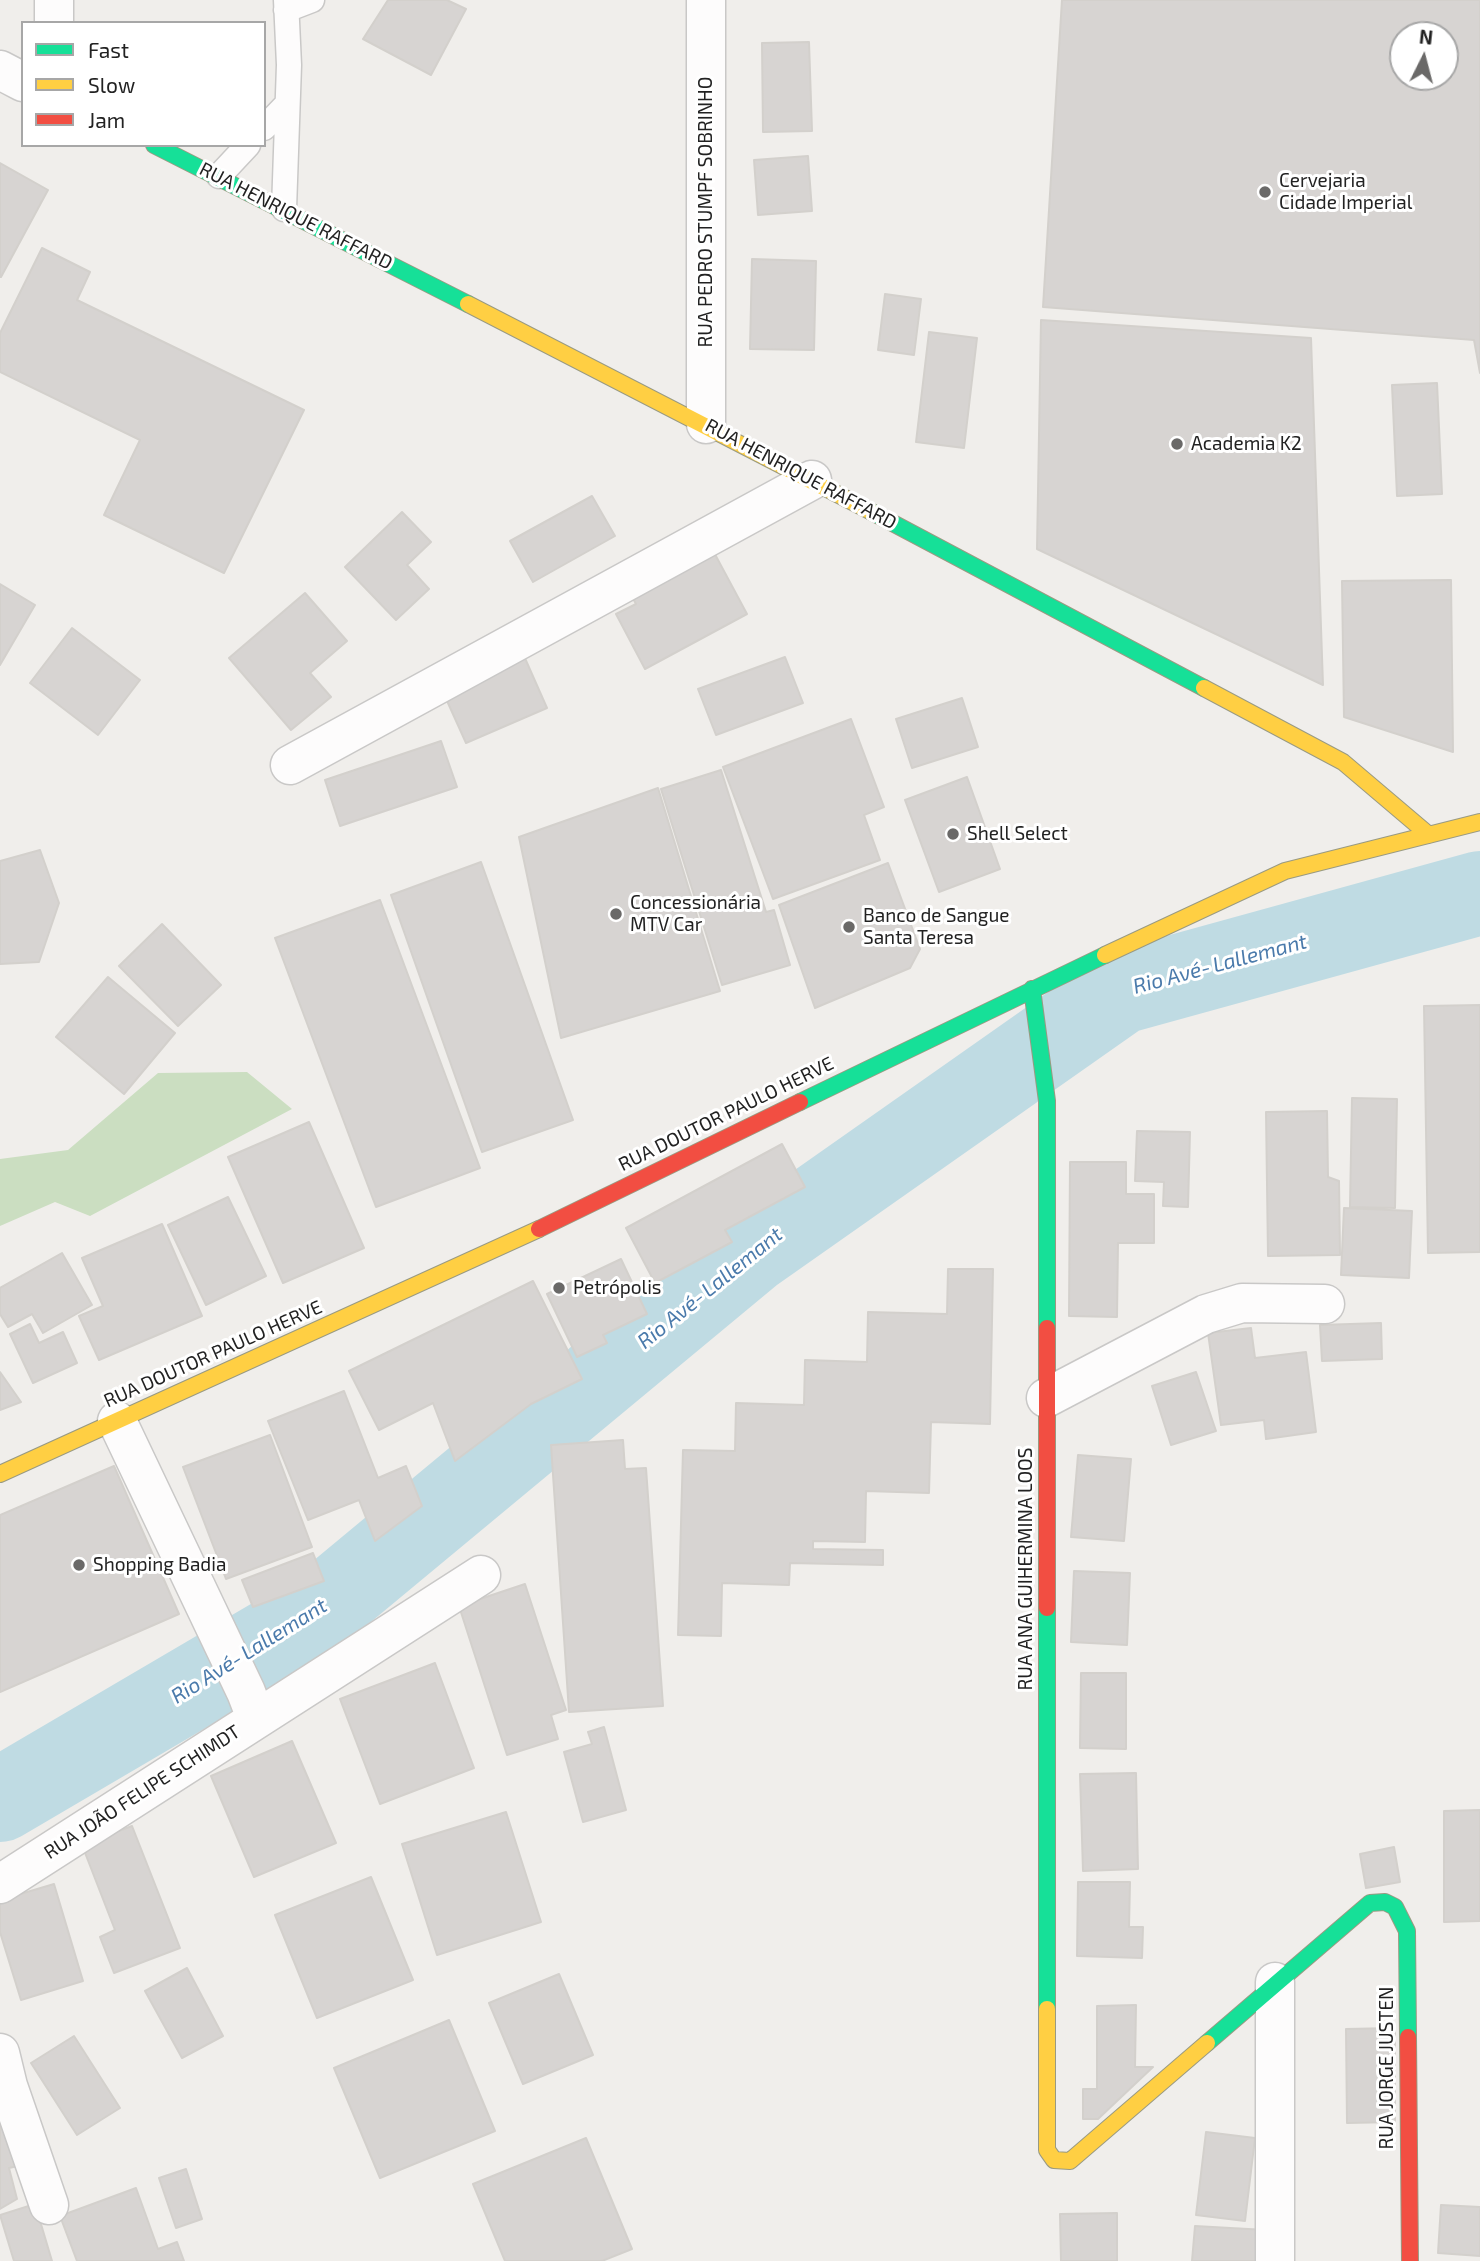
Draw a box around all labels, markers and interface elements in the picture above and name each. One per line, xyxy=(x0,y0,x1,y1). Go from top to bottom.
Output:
legend xyxy=(21,21,266,147)
north arrow xyxy=(1389,21,1459,91)
text: N xyxy=(1418,24,1434,49)
text: Fast xyxy=(88,37,129,62)
text: Slow xyxy=(88,72,135,97)
street label: RUA PEDRO STUMPF SOBRINHO xyxy=(695,77,717,347)
text: Jam xyxy=(88,107,125,132)
street label: RUA HENRIQUE RAFFARD xyxy=(196,157,396,275)
place label: Cervejaria Cidade Imperial xyxy=(1279,170,1412,214)
marker: Cervejaria Cidade Imperial xyxy=(1257,184,1273,200)
street label: RUA HENRIQUE RAFFARD xyxy=(701,414,901,534)
place label: Academia K2 xyxy=(1191,433,1302,455)
marker: Academia K2 xyxy=(1169,436,1185,452)
place label: Shell Select xyxy=(967,823,1068,845)
marker: Shell Select xyxy=(945,826,961,842)
place label: Concessionária MTV Car xyxy=(630,892,761,936)
place label: Banco de Sangue Santa Teresa xyxy=(863,905,1010,949)
marker: Concessionária MTV Car xyxy=(608,906,624,922)
marker: Banco de Sangue Santa Teresa xyxy=(841,919,857,935)
water label: Rio Avé‐Lallemant xyxy=(1130,929,1310,999)
street label: RUA DOUTOR PAULO HERVE xyxy=(615,1052,837,1176)
water label: Rio Avé‐Lallemant xyxy=(633,1222,787,1354)
place label: Petrópolis xyxy=(573,1277,662,1299)
marker: Petrópolis xyxy=(551,1280,567,1296)
street label: RUA DOUTOR PAULO HERVE xyxy=(100,1296,326,1412)
street label: RUA ANA GUIHERMINA LOOS xyxy=(1015,1448,1037,1690)
place label: Shopping Badia xyxy=(93,1554,226,1576)
marker: Shopping Badia xyxy=(71,1557,87,1573)
water label: Rio Avé‐Lallemant xyxy=(166,1593,332,1709)
street label: RUA JOÃO FELIPE SCHIMDT xyxy=(40,1720,244,1864)
street label: RUA JORGE JUSTEN xyxy=(1376,1987,1398,2149)

